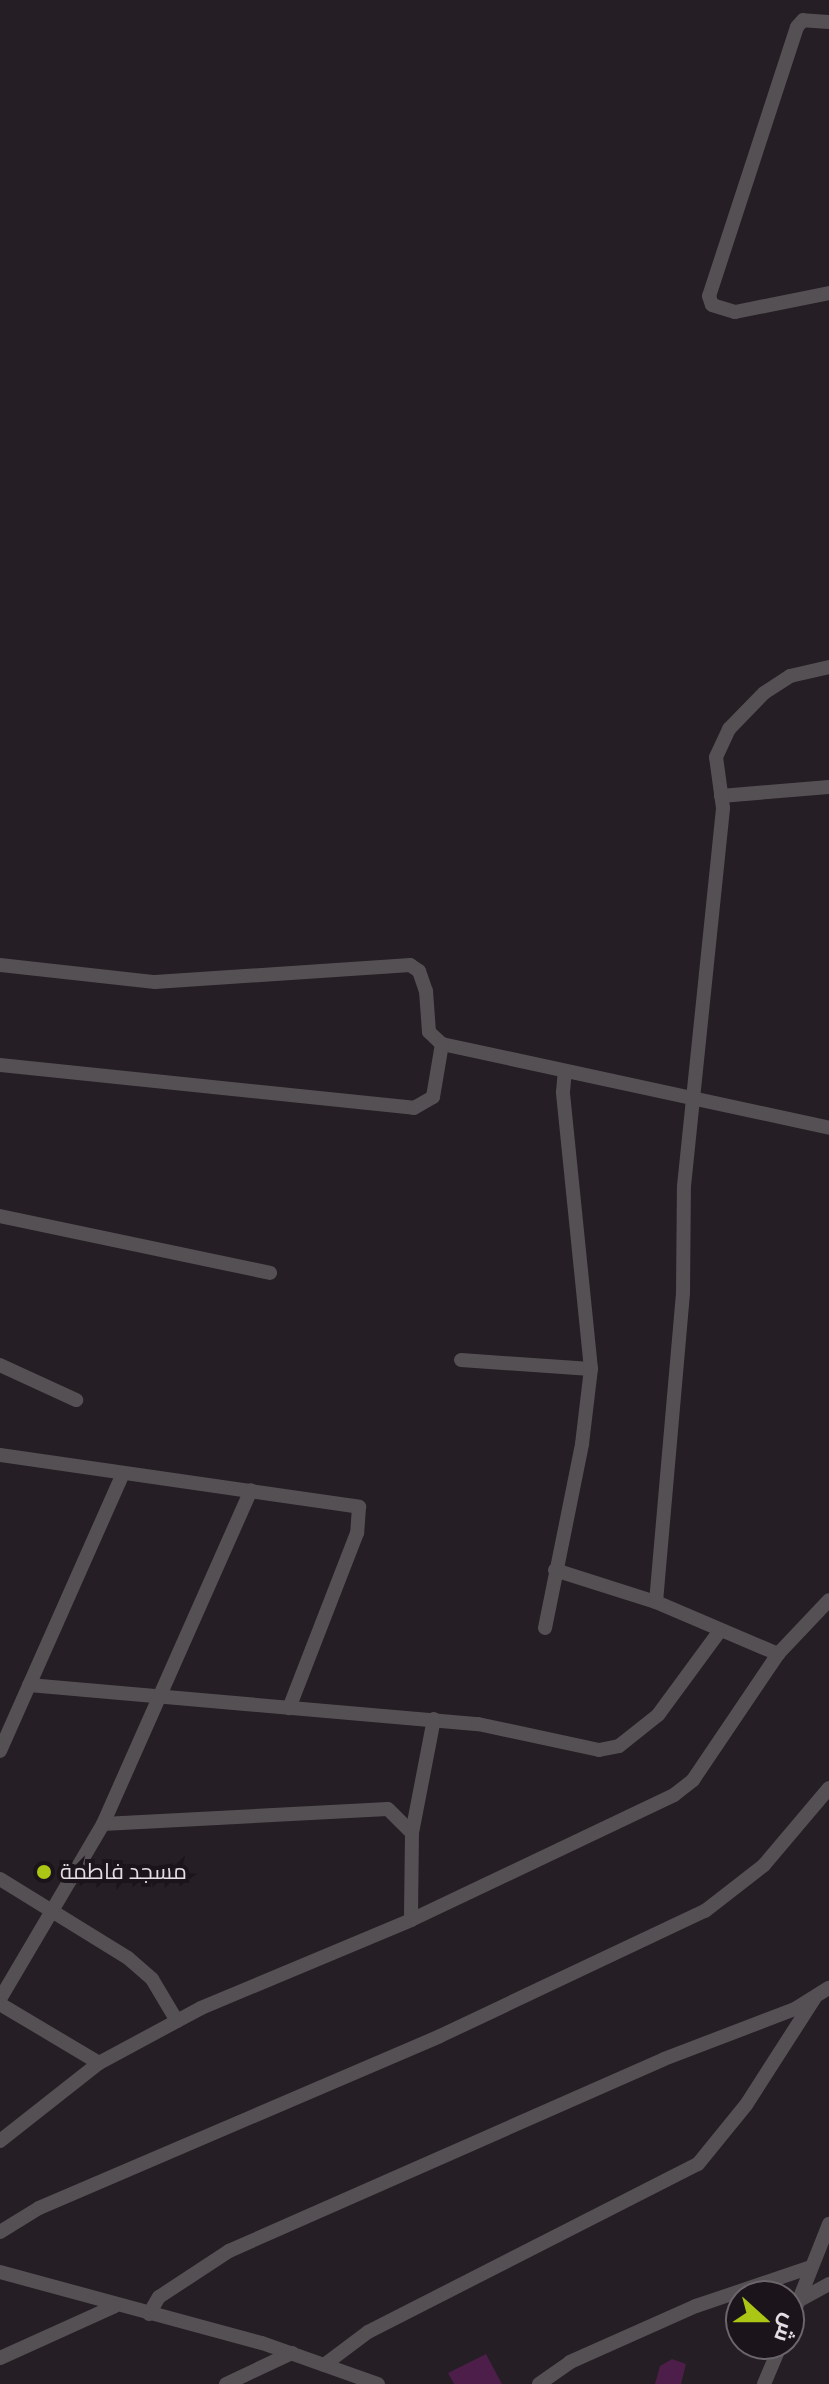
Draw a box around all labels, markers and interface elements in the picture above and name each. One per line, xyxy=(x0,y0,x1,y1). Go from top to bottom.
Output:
place label: مسجد فاطمة xyxy=(60,1859,187,1885)
marker: مسجد فاطمة xyxy=(35,1863,53,1881)
north arrow xyxy=(725,2280,805,2360)
text: ش xyxy=(769,2310,803,2346)

